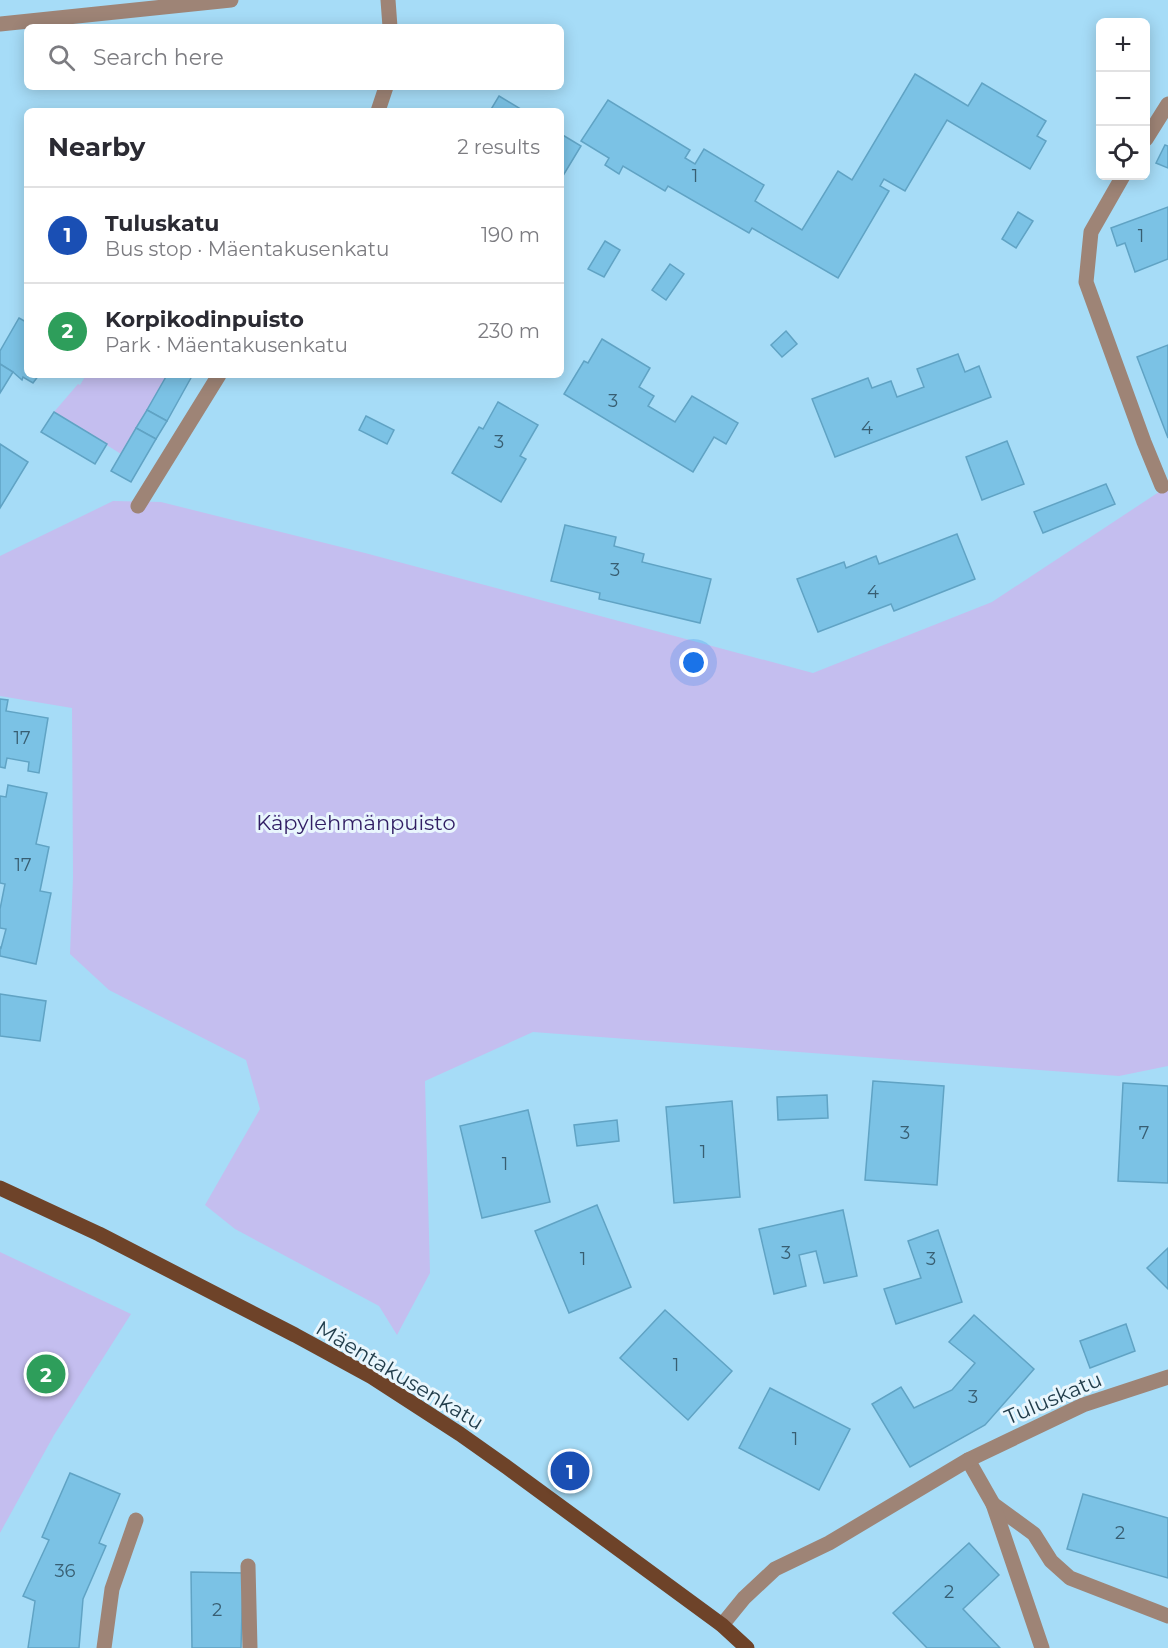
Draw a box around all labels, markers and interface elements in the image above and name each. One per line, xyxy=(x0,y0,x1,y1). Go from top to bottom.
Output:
map controls xyxy=(1096,18,1150,180)
button: + xyxy=(1096,18,1150,72)
search box xyxy=(24,24,564,90)
icon: search xyxy=(45,41,78,74)
text: Search here xyxy=(93,44,224,71)
button: − xyxy=(1096,72,1150,126)
button: locate xyxy=(1096,126,1150,180)
text: Nearby xyxy=(48,131,145,163)
text: 2 results xyxy=(457,135,540,159)
house number: 1 xyxy=(692,165,698,187)
text: Tuluskatu xyxy=(105,210,219,237)
text: 1 xyxy=(64,223,71,247)
text: 190 m xyxy=(481,223,540,247)
house number: 1 xyxy=(1138,225,1144,247)
text: Bus stop · Mäentakusenkatu xyxy=(105,237,389,261)
text: Korpikodinpuisto xyxy=(105,306,304,333)
text: 2 xyxy=(62,319,73,343)
text: 230 m xyxy=(478,319,540,343)
text: Park · Mäentakusenkatu xyxy=(105,333,348,357)
house number: 3 xyxy=(608,390,618,412)
house number: 4 xyxy=(861,417,873,439)
house number: 3 xyxy=(494,431,504,453)
house number: 3 xyxy=(610,559,620,581)
house number: 4 xyxy=(867,581,879,603)
your location xyxy=(679,648,708,677)
house number: 17 xyxy=(13,727,31,749)
park label: Käpylehmänpuisto xyxy=(256,810,456,835)
house number: 17 xyxy=(14,854,32,876)
house number: 3 xyxy=(900,1122,910,1144)
house number: 7 xyxy=(1139,1122,1149,1144)
house number: 1 xyxy=(700,1141,706,1163)
house number: 1 xyxy=(502,1153,508,1175)
house number: 3 xyxy=(781,1242,791,1264)
house number: 1 xyxy=(580,1248,586,1270)
house number: 3 xyxy=(926,1248,936,1270)
street label: Mäentakusenkatu xyxy=(312,1315,488,1435)
pin: 2 xyxy=(26,1352,66,1396)
house number: 1 xyxy=(673,1354,679,1376)
street label: Tuluskatu xyxy=(1001,1366,1105,1430)
house number: 3 xyxy=(968,1386,978,1408)
house number: 1 xyxy=(792,1428,798,1450)
pin: 1 xyxy=(550,1448,590,1494)
house number: 2 xyxy=(1115,1522,1125,1544)
house number: 36 xyxy=(54,1560,76,1582)
house number: 2 xyxy=(944,1581,954,1603)
house number: 2 xyxy=(212,1599,222,1621)

